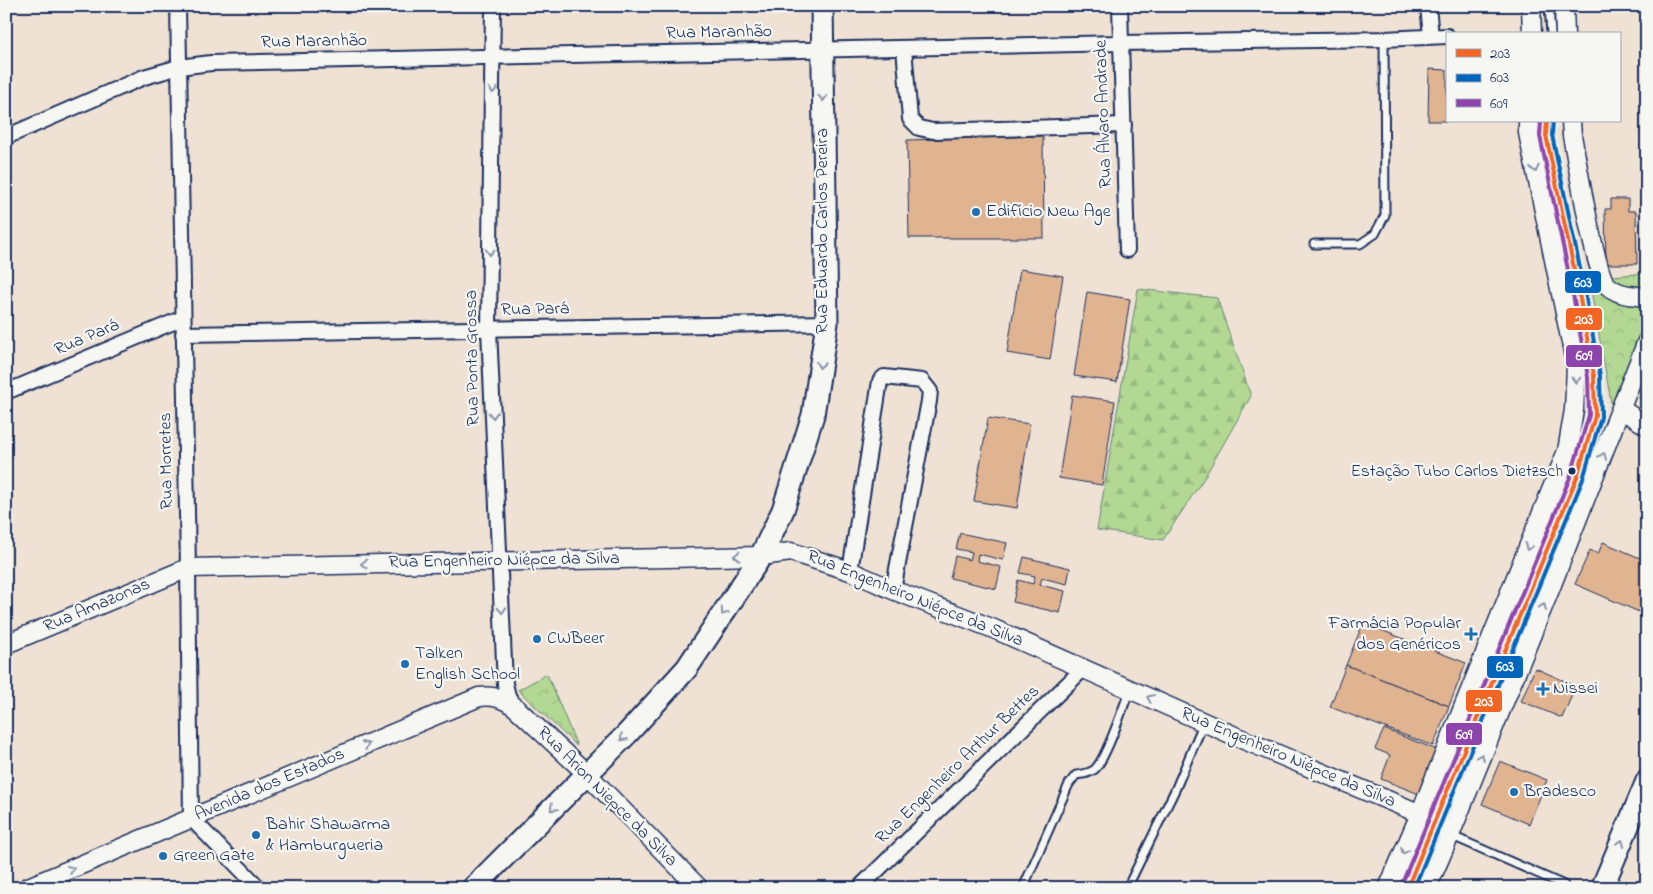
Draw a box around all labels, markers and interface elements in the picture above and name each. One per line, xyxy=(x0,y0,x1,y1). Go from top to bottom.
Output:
street label: Rua Maranhão xyxy=(666,19,772,47)
street label: Rua Maranhão xyxy=(261,28,367,56)
legend xyxy=(1446,32,1620,122)
street label: Rua Álvaro Andrade xyxy=(1088,39,1120,189)
text: 203 xyxy=(1490,43,1510,65)
text: 603 xyxy=(1490,67,1509,89)
one-way arrow xyxy=(488,86,498,94)
text: 609 xyxy=(1490,93,1508,115)
one-way arrow xyxy=(818,94,828,102)
street label: Rua Eduardo Carlos Pereira xyxy=(810,128,836,334)
one-way arrow xyxy=(1530,165,1540,174)
place label: Edifício New Age xyxy=(986,199,1112,226)
marker: Edifício New Age xyxy=(970,206,982,218)
one-way arrow xyxy=(485,249,496,257)
line badge: 603 xyxy=(1564,270,1602,294)
text: 603 xyxy=(1573,273,1592,294)
street label: Rua Ponta Grossa xyxy=(459,290,487,426)
street label: Rua Pará xyxy=(501,296,569,324)
line badge: 203 xyxy=(1565,307,1603,331)
text: 203 xyxy=(1574,310,1594,331)
street label: Rua Pará xyxy=(51,313,123,363)
line badge: 609 xyxy=(1565,344,1603,368)
text: 609 xyxy=(1575,346,1593,367)
one-way arrow xyxy=(815,362,826,370)
one-way arrow xyxy=(1570,376,1581,384)
street label: Rua Morretes xyxy=(153,412,181,510)
one-way arrow xyxy=(488,412,498,419)
one-way arrow xyxy=(1597,452,1607,460)
place label: Estação Tubo Carlos Dietzsch xyxy=(1351,459,1563,484)
marker: Estação Tubo Carlos Dietzsch xyxy=(1567,466,1577,476)
one-way arrow xyxy=(1524,542,1534,551)
street label: Rua Engenheiro Niépce da Silva xyxy=(803,544,1027,655)
street label: Rua Engenheiro Niépce da Silva xyxy=(388,546,620,577)
one-way arrow xyxy=(733,551,740,561)
one-way arrow xyxy=(360,559,368,569)
street label: Rua Amazonas xyxy=(40,572,154,640)
one-way arrow xyxy=(1536,603,1547,612)
one-way arrow xyxy=(496,606,507,614)
one-way arrow xyxy=(721,606,730,615)
place label: Farmácia Popular dos Genéricos xyxy=(1327,611,1461,658)
place label: CWBeer xyxy=(547,626,605,652)
marker: Farmácia Popular dos Genéricos xyxy=(1465,628,1477,640)
marker: CWBeer xyxy=(531,633,543,645)
place label: Talken English School xyxy=(415,641,520,689)
line badge: 603 xyxy=(1486,655,1524,679)
text: 603 xyxy=(1495,657,1514,678)
marker: Talken English School xyxy=(399,658,411,670)
place label: Nissei xyxy=(1553,676,1598,702)
street label: Rua Engenheiro Arthur Bettes xyxy=(870,679,1047,851)
marker: Nissei xyxy=(1537,683,1549,695)
line badge: 203 xyxy=(1465,689,1503,713)
text: 203 xyxy=(1474,692,1494,713)
one-way arrow xyxy=(1146,694,1155,704)
street label: Rua Engenheiro Niépce da Silva xyxy=(1176,701,1399,816)
street label: Rua Arion Niepce da Silva xyxy=(531,721,683,873)
line badge: 609 xyxy=(1445,722,1483,746)
text: 609 xyxy=(1455,725,1473,746)
one-way arrow xyxy=(620,732,629,741)
one-way arrow xyxy=(361,741,370,751)
street label: Avenida dos Estados xyxy=(191,742,349,828)
one-way arrow xyxy=(1475,753,1486,762)
place label: Bradesco xyxy=(1523,779,1596,805)
marker: Bradesco xyxy=(1508,786,1520,798)
one-way arrow xyxy=(550,802,559,811)
place label: Bahir Shawarma & Hamburgueria xyxy=(265,812,390,860)
marker: Bahir Shawarma & Hamburgueria xyxy=(250,829,262,841)
one-way arrow xyxy=(1615,839,1625,847)
place label: Green Gate xyxy=(173,843,255,869)
one-way arrow xyxy=(1400,846,1410,855)
marker: Green Gate xyxy=(157,850,169,862)
one-way arrow xyxy=(66,864,75,875)

